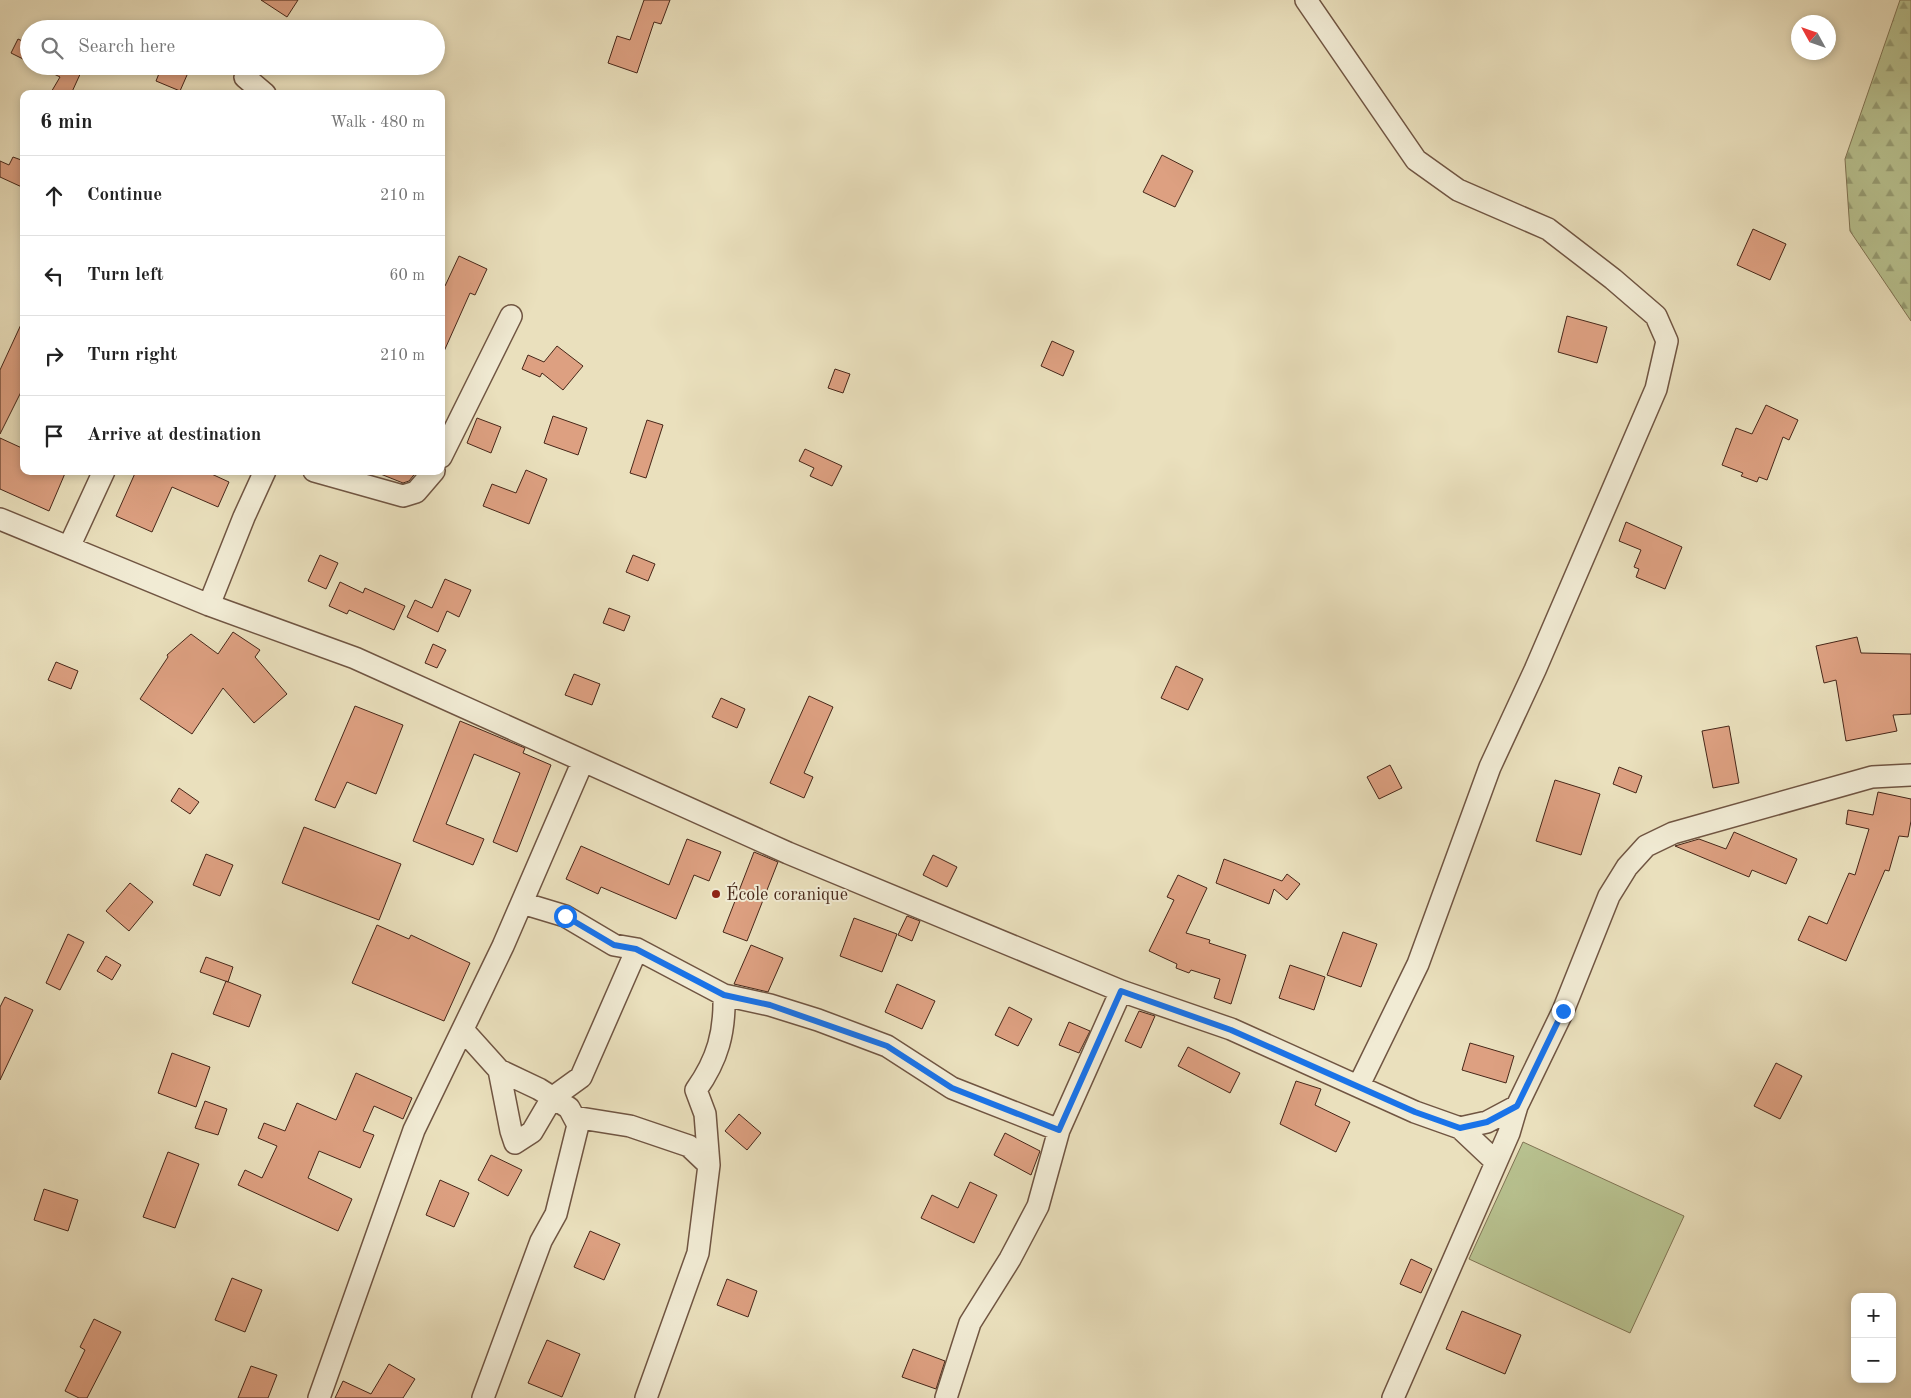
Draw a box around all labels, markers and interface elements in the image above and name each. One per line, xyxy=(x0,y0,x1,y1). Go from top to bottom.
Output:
north arrow xyxy=(1791,15,1836,60)
search box xyxy=(20,20,445,75)
icon: search xyxy=(38,34,66,62)
text: Search here xyxy=(78,38,175,57)
text: 6 min xyxy=(40,112,93,133)
text: Walk · 480 m xyxy=(330,115,425,131)
icon: ahead xyxy=(40,182,68,210)
text: Continue xyxy=(87,186,162,205)
text: 210 m xyxy=(380,188,425,204)
icon: left xyxy=(40,262,68,290)
text: Turn left xyxy=(87,266,164,285)
text: 60 m xyxy=(389,268,425,284)
icon: right xyxy=(40,342,68,370)
text: Turn right xyxy=(87,346,177,365)
text: 210 m xyxy=(380,348,425,364)
icon: arrive xyxy=(40,422,68,450)
text: Arrive at destination xyxy=(87,426,261,445)
place label: École coranique xyxy=(726,882,848,904)
marker: École coranique xyxy=(710,888,722,900)
route start xyxy=(554,905,577,928)
route end xyxy=(1552,1000,1575,1023)
map controls xyxy=(1851,1293,1896,1383)
button: + xyxy=(1851,1293,1896,1338)
button: − xyxy=(1851,1338,1896,1383)

